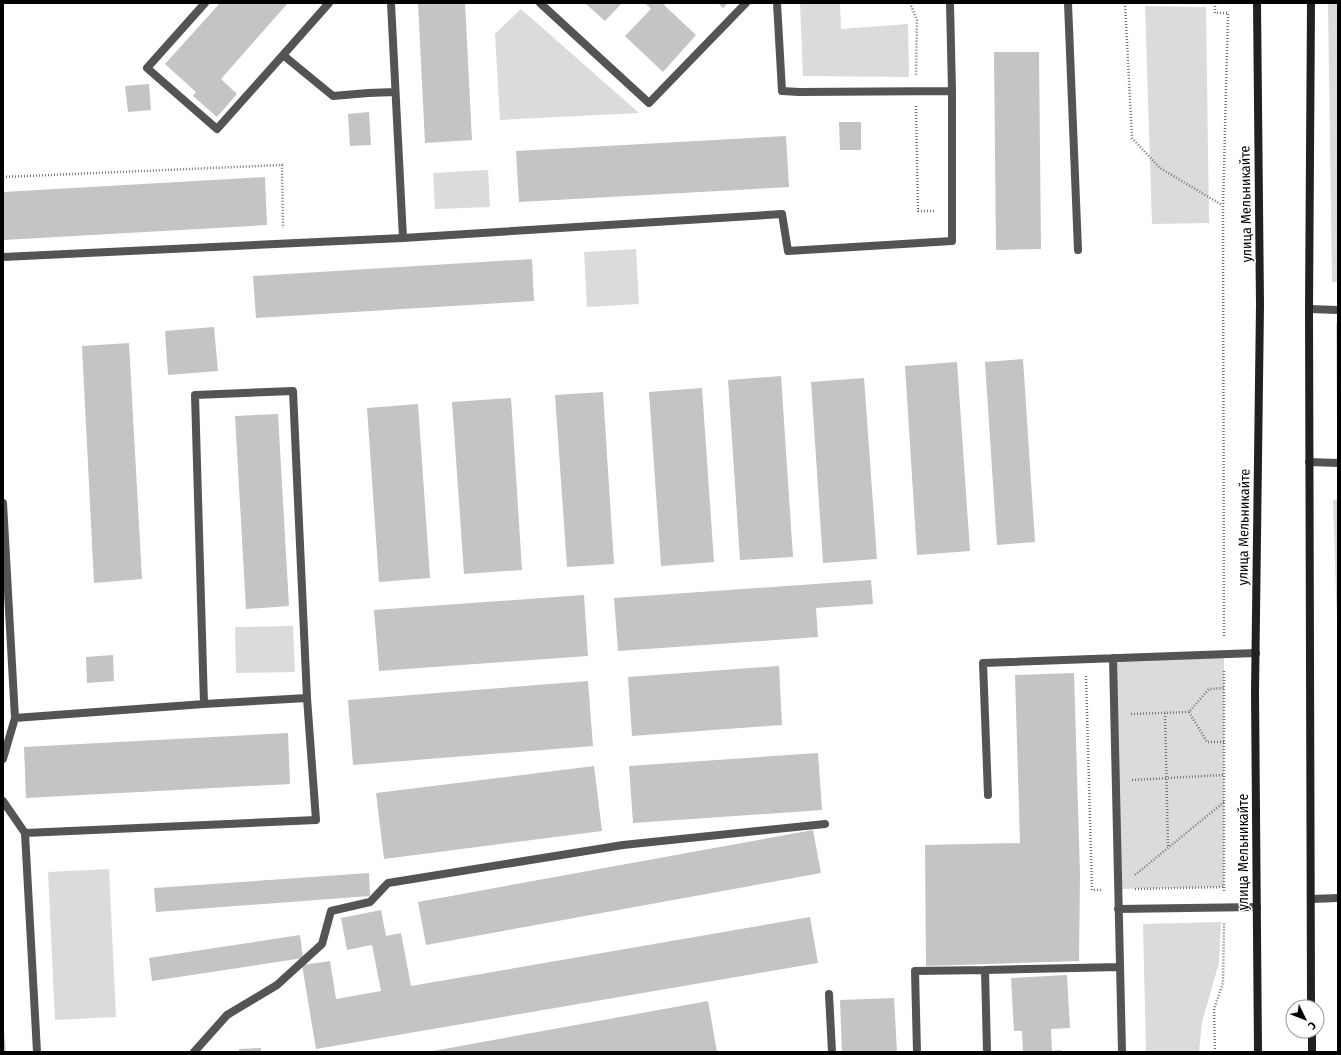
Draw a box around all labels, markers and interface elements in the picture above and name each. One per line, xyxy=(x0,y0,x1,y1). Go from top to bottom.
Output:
street label: улица Мельникайте xyxy=(1236,145,1256,263)
street label: улица Мельникайте xyxy=(1234,468,1254,586)
street label: улица Мельникайте xyxy=(1235,794,1252,910)
north arrow xyxy=(1285,999,1325,1039)
text: С xyxy=(1305,1019,1319,1032)

